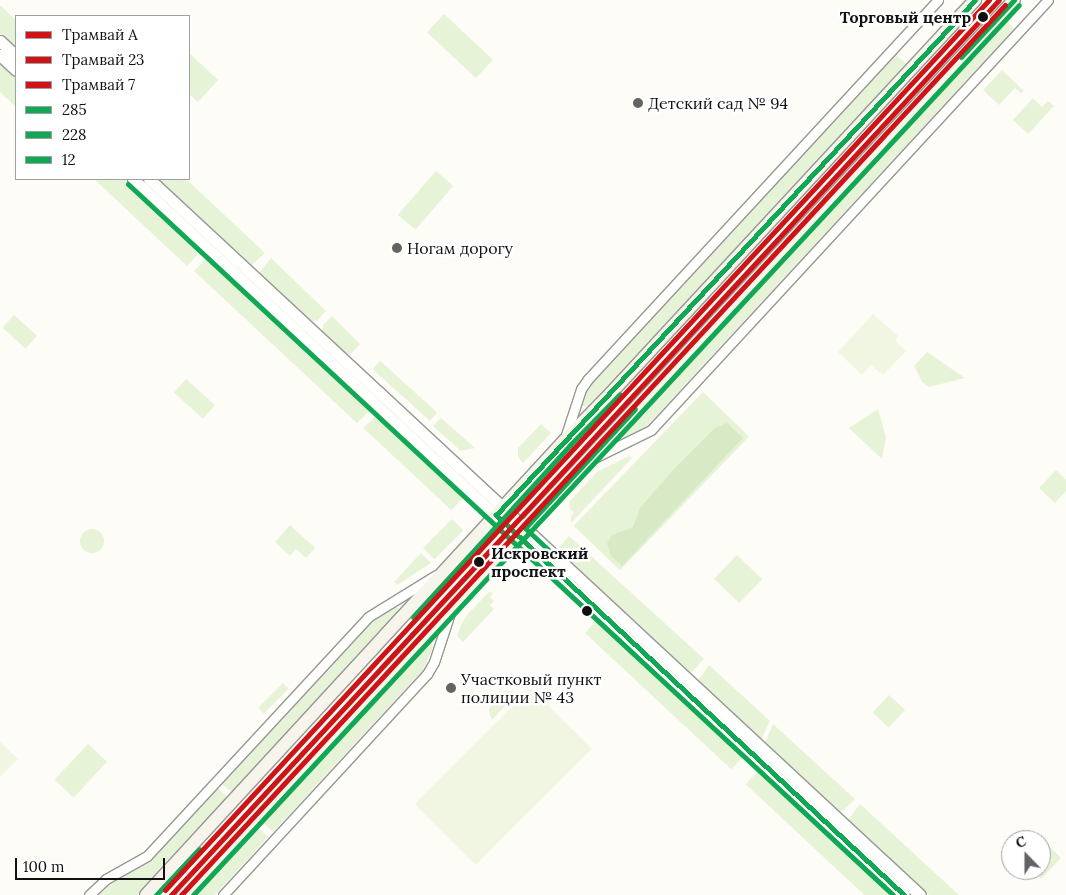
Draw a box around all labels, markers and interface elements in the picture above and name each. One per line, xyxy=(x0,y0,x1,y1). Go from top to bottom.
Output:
place label: Торговый центр xyxy=(840,7,971,27)
marker: Торговый центр xyxy=(975,9,991,25)
legend xyxy=(15,15,190,180)
text: Трамвай А xyxy=(62,25,138,44)
text: Трамвай 23 xyxy=(62,50,144,69)
text: Трамвай 7 xyxy=(62,75,135,94)
place label: Детский сад № 94 xyxy=(648,93,788,113)
marker: Детский сад № 94 xyxy=(632,97,644,109)
text: 285 xyxy=(62,100,87,119)
text: 228 xyxy=(62,125,87,144)
text: 12 xyxy=(62,150,76,169)
place label: Ногам дорогу xyxy=(407,238,513,258)
marker: Ногам дорогу xyxy=(391,242,403,254)
place label: Искровский проспект xyxy=(491,543,588,581)
marker: Искровский проспект xyxy=(471,554,487,570)
unlabelled marker xyxy=(582,606,592,616)
place label: Участковый пункт полиции № 43 xyxy=(461,669,601,707)
marker: Участковый пункт полиции № 43 xyxy=(445,682,457,694)
north arrow xyxy=(1001,830,1051,880)
text: С xyxy=(1013,832,1029,852)
scale bar xyxy=(18,848,168,880)
text: 100 m xyxy=(23,857,64,876)

